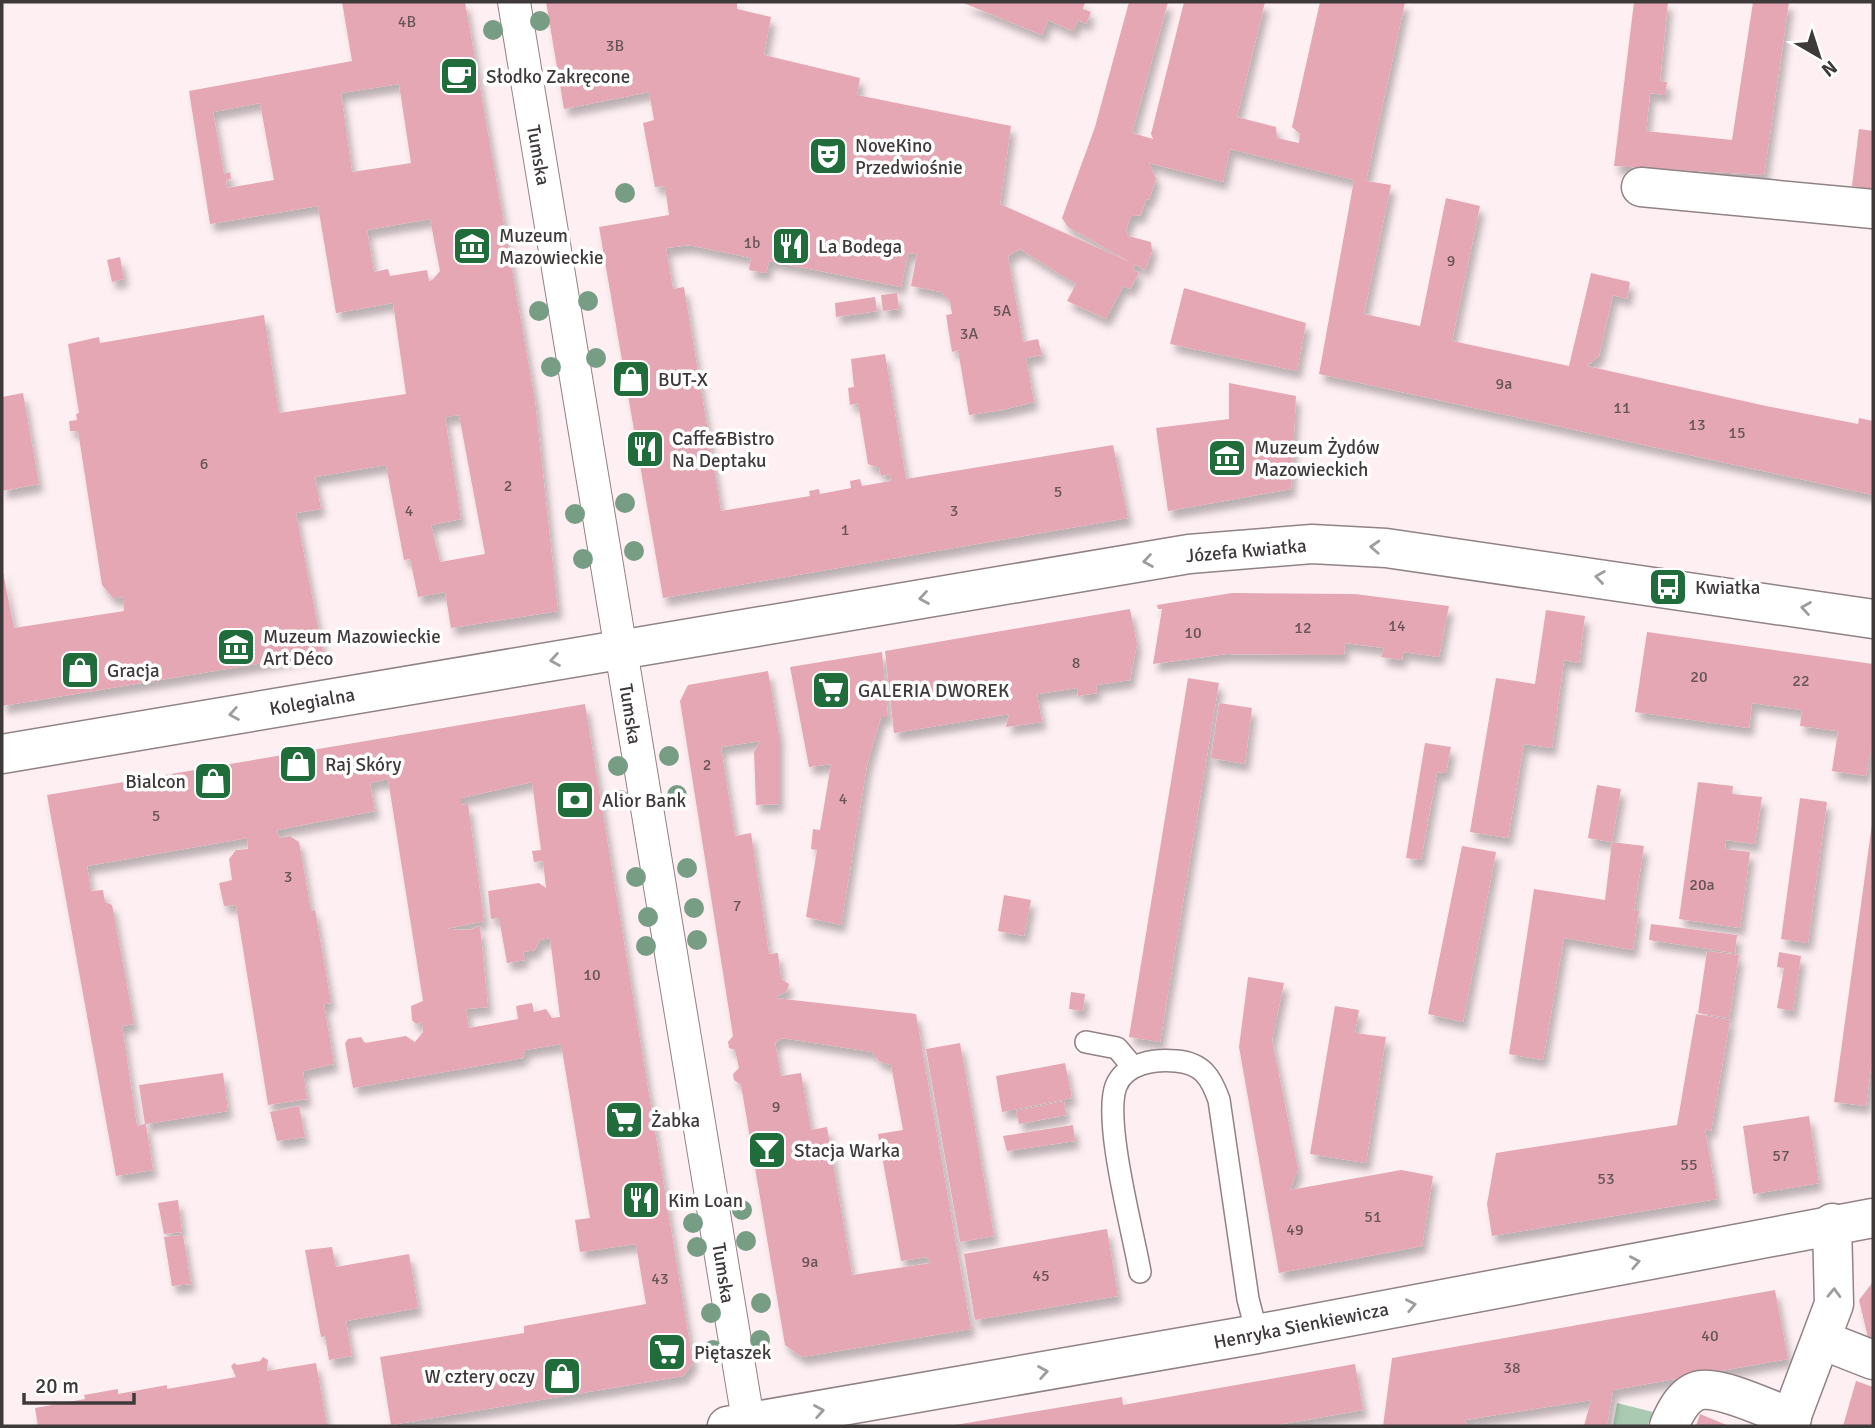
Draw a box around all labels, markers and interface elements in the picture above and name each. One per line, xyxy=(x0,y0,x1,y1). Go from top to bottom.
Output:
house number: 4B xyxy=(398,12,416,32)
north arrow xyxy=(1784,21,1854,91)
house number: 3B xyxy=(606,36,624,56)
cafe icon: Słodko Zakręcone xyxy=(438,55,480,97)
text: N xyxy=(1816,55,1842,82)
place label: Słodko Zakręcone xyxy=(486,65,630,89)
street label: Tumska xyxy=(521,123,555,187)
place label: NoveKino Przedwiośnie xyxy=(855,134,963,180)
theatre icon: NoveKino Przedwiośnie xyxy=(807,135,849,177)
place label: Muzeum Mazowieckie xyxy=(499,224,604,270)
museum icon: Muzeum Mazowieckie xyxy=(451,225,493,267)
restaurant icon: La Bodega xyxy=(770,225,812,267)
house number: 1b xyxy=(743,233,761,253)
place label: La Bodega xyxy=(818,235,902,259)
house number: 9 xyxy=(1447,251,1455,271)
house number: 5A xyxy=(993,301,1011,321)
house number: 3A xyxy=(960,324,978,344)
shop icon: BUT-X xyxy=(610,358,652,400)
place label: BUT-X xyxy=(658,368,708,392)
house number: 9a xyxy=(1496,374,1512,394)
house number: 11 xyxy=(1613,398,1631,418)
house number: 13 xyxy=(1688,415,1706,435)
house number: 15 xyxy=(1728,423,1746,443)
place label: Caffe&Bistro Na Deptaku xyxy=(672,427,775,473)
restaurant icon: Caffe&Bistro Na Deptaku xyxy=(624,428,666,470)
place label: Muzeum Żydów Mazowieckich xyxy=(1254,436,1380,482)
museum icon: Muzeum Żydów Mazowieckich xyxy=(1206,437,1248,479)
house number: 6 xyxy=(200,454,208,474)
house number: 2 xyxy=(504,476,512,496)
house number: 5 xyxy=(1054,482,1062,502)
house number: 4 xyxy=(405,501,414,521)
house number: 3 xyxy=(950,501,958,521)
house number: 1 xyxy=(841,520,849,540)
street label: Józefa Kwiatka xyxy=(1185,534,1308,568)
one-way arrow xyxy=(1369,540,1380,555)
one-way arrow xyxy=(1142,553,1154,568)
bus stop icon: Kwiatka xyxy=(1647,566,1689,608)
one-way arrow xyxy=(1594,570,1606,585)
place label: Kwiatka xyxy=(1695,576,1760,600)
one-way arrow xyxy=(918,590,930,605)
one-way arrow xyxy=(1800,601,1812,616)
house number: 14 xyxy=(1388,616,1406,636)
house number: 12 xyxy=(1294,618,1312,638)
house number: 10 xyxy=(1184,623,1202,643)
place label: Muzeum Mazowieckie Art Déco xyxy=(263,625,441,671)
museum icon: Muzeum Mazowieckie Art Déco xyxy=(215,626,257,668)
shop icon: Gracja xyxy=(59,649,101,691)
one-way arrow xyxy=(549,652,561,667)
house number: 8 xyxy=(1072,653,1080,673)
place label: Gracja xyxy=(107,659,160,683)
house number: 20 xyxy=(1690,667,1708,687)
supermarket icon: GALERIA DWOREK xyxy=(810,669,852,711)
house number: 22 xyxy=(1792,671,1810,691)
place label: GALERIA DWOREK xyxy=(858,679,1010,703)
street label: Tumska xyxy=(613,682,647,746)
street label: Kolegialna xyxy=(268,683,357,721)
one-way arrow xyxy=(228,706,240,721)
shop icon: Raj Skóry xyxy=(277,743,319,785)
place label: Raj Skóry xyxy=(325,753,401,777)
house number: 2 xyxy=(703,755,711,775)
shop icon: Bialcon xyxy=(192,760,234,802)
place label: Bialcon xyxy=(125,770,186,794)
bank icon: Alior Bank xyxy=(554,779,596,821)
place label: Alior Bank xyxy=(602,789,687,813)
house number: 4 xyxy=(839,789,848,809)
house number: 5 xyxy=(152,806,160,826)
house number: 3 xyxy=(284,867,292,887)
house number: 20a xyxy=(1689,875,1715,895)
house number: 7 xyxy=(733,896,741,916)
house number: 10 xyxy=(583,965,601,985)
house number: 9 xyxy=(772,1097,780,1117)
supermarket icon: Żabka xyxy=(603,1099,645,1141)
place label: Żabka xyxy=(651,1109,700,1133)
bar icon: Stacja Warka xyxy=(746,1129,788,1171)
place label: Stacja Warka xyxy=(794,1139,900,1163)
house number: 57 xyxy=(1772,1146,1790,1166)
house number: 55 xyxy=(1680,1155,1698,1175)
house number: 53 xyxy=(1597,1169,1615,1189)
restaurant icon: Kim Loan xyxy=(620,1179,662,1221)
place label: Kim Loan xyxy=(668,1189,743,1213)
house number: 51 xyxy=(1364,1207,1382,1227)
house number: 49 xyxy=(1286,1220,1304,1240)
street label: Tumska xyxy=(706,1241,740,1305)
house number: 9a xyxy=(802,1252,818,1272)
one-way arrow xyxy=(1629,1255,1641,1270)
house number: 45 xyxy=(1032,1266,1050,1286)
house number: 43 xyxy=(651,1269,669,1289)
one-way arrow xyxy=(1827,1287,1842,1298)
street label: Henryka Sienkiewicza xyxy=(1212,1297,1391,1355)
one-way arrow xyxy=(1405,1298,1417,1313)
house number: 40 xyxy=(1701,1326,1719,1346)
supermarket icon: Piętaszek xyxy=(646,1331,688,1373)
place label: Piętaszek xyxy=(694,1341,772,1365)
shop icon: W cztery oczy xyxy=(541,1355,583,1397)
house number: 38 xyxy=(1503,1358,1521,1378)
scale bar xyxy=(24,1362,135,1406)
place label: W cztery oczy xyxy=(424,1365,535,1389)
one-way arrow xyxy=(1037,1365,1049,1380)
text: 20 m xyxy=(35,1373,79,1399)
one-way arrow xyxy=(813,1404,825,1419)

